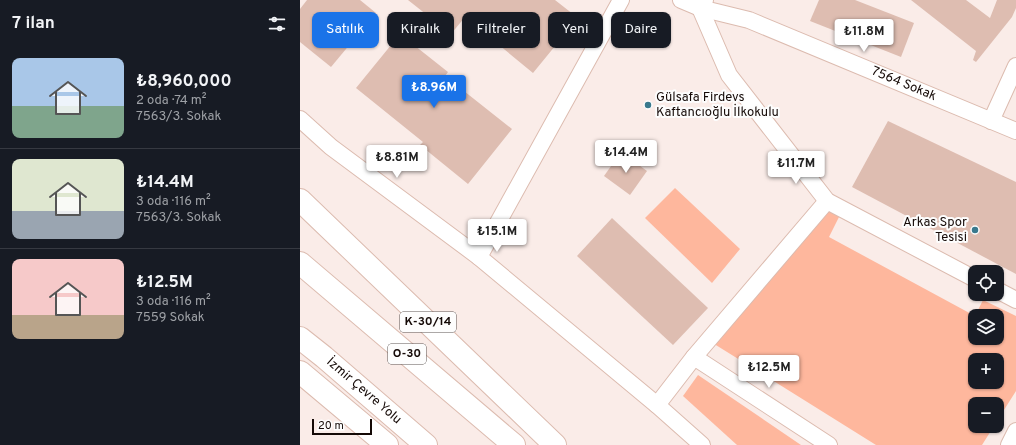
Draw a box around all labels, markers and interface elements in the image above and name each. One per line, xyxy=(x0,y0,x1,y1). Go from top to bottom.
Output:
chip: Satılık xyxy=(312,12,379,48)
chip: Kiralık xyxy=(387,12,454,48)
chip: Filtreler xyxy=(462,12,540,48)
chip: Yeni xyxy=(548,12,603,48)
chip: Daire xyxy=(611,12,671,48)
text: 7 ilan xyxy=(12,13,55,35)
icon: filters xyxy=(266,13,288,35)
pin: ₺11.8M xyxy=(831,19,897,53)
text: ₺11.8M xyxy=(844,24,884,40)
street label: 7564 Sokak xyxy=(869,64,939,105)
text: ₺8,960,000 xyxy=(136,71,232,93)
icon: home xyxy=(44,74,92,122)
pin: ₺8.96M xyxy=(401,75,467,109)
text: ₺8.96M xyxy=(411,80,457,96)
place label: Gülsafa Firdevs Kaftancıoğlu İlkokulu xyxy=(656,90,779,121)
text: 2 oda · 74 m² xyxy=(136,93,207,109)
marker: Gülsafa Firdevs Kaftancıoğlu İlkokulu xyxy=(643,100,653,110)
text: 7563/3. Sokak xyxy=(136,109,221,125)
pin: ₺14.4M xyxy=(593,140,659,174)
pin: ₺8.81M xyxy=(364,145,430,179)
text: ₺14.4M xyxy=(604,145,648,161)
text: ₺8.81M xyxy=(375,150,419,166)
pin: ₺11.7M xyxy=(763,151,829,185)
text: ₺11.7M xyxy=(777,156,815,172)
text: ₺14.4M xyxy=(136,172,194,194)
icon: home xyxy=(44,175,92,223)
text: 3 oda · 116 m² xyxy=(136,194,211,210)
text: 7563/3. Sokak xyxy=(136,210,221,226)
place label: Arkas Spor Tesisi xyxy=(903,215,967,246)
pin: ₺15.1M xyxy=(464,219,530,253)
text: ₺15.1M xyxy=(477,224,517,240)
marker: Arkas Spor Tesisi xyxy=(970,225,980,235)
map controls xyxy=(968,265,1004,433)
button: locate xyxy=(968,265,1004,301)
text: ₺12.5M xyxy=(136,272,193,294)
icon: home xyxy=(44,275,92,323)
text: 3 oda · 116 m² xyxy=(136,294,211,310)
button: layers xyxy=(968,309,1004,345)
text: 7559 Sokak xyxy=(136,310,205,326)
road number: K-30/14 xyxy=(400,312,456,332)
road number: O-30 xyxy=(388,344,426,364)
street label: İzmir Çevre Yolu xyxy=(323,353,405,428)
button: + xyxy=(968,353,1004,389)
pin: ₺12.5M xyxy=(736,355,802,389)
text: ₺12.5M xyxy=(747,360,791,376)
button: − xyxy=(968,397,1004,433)
scale bar xyxy=(312,417,372,436)
text: 20 m xyxy=(318,419,344,433)

